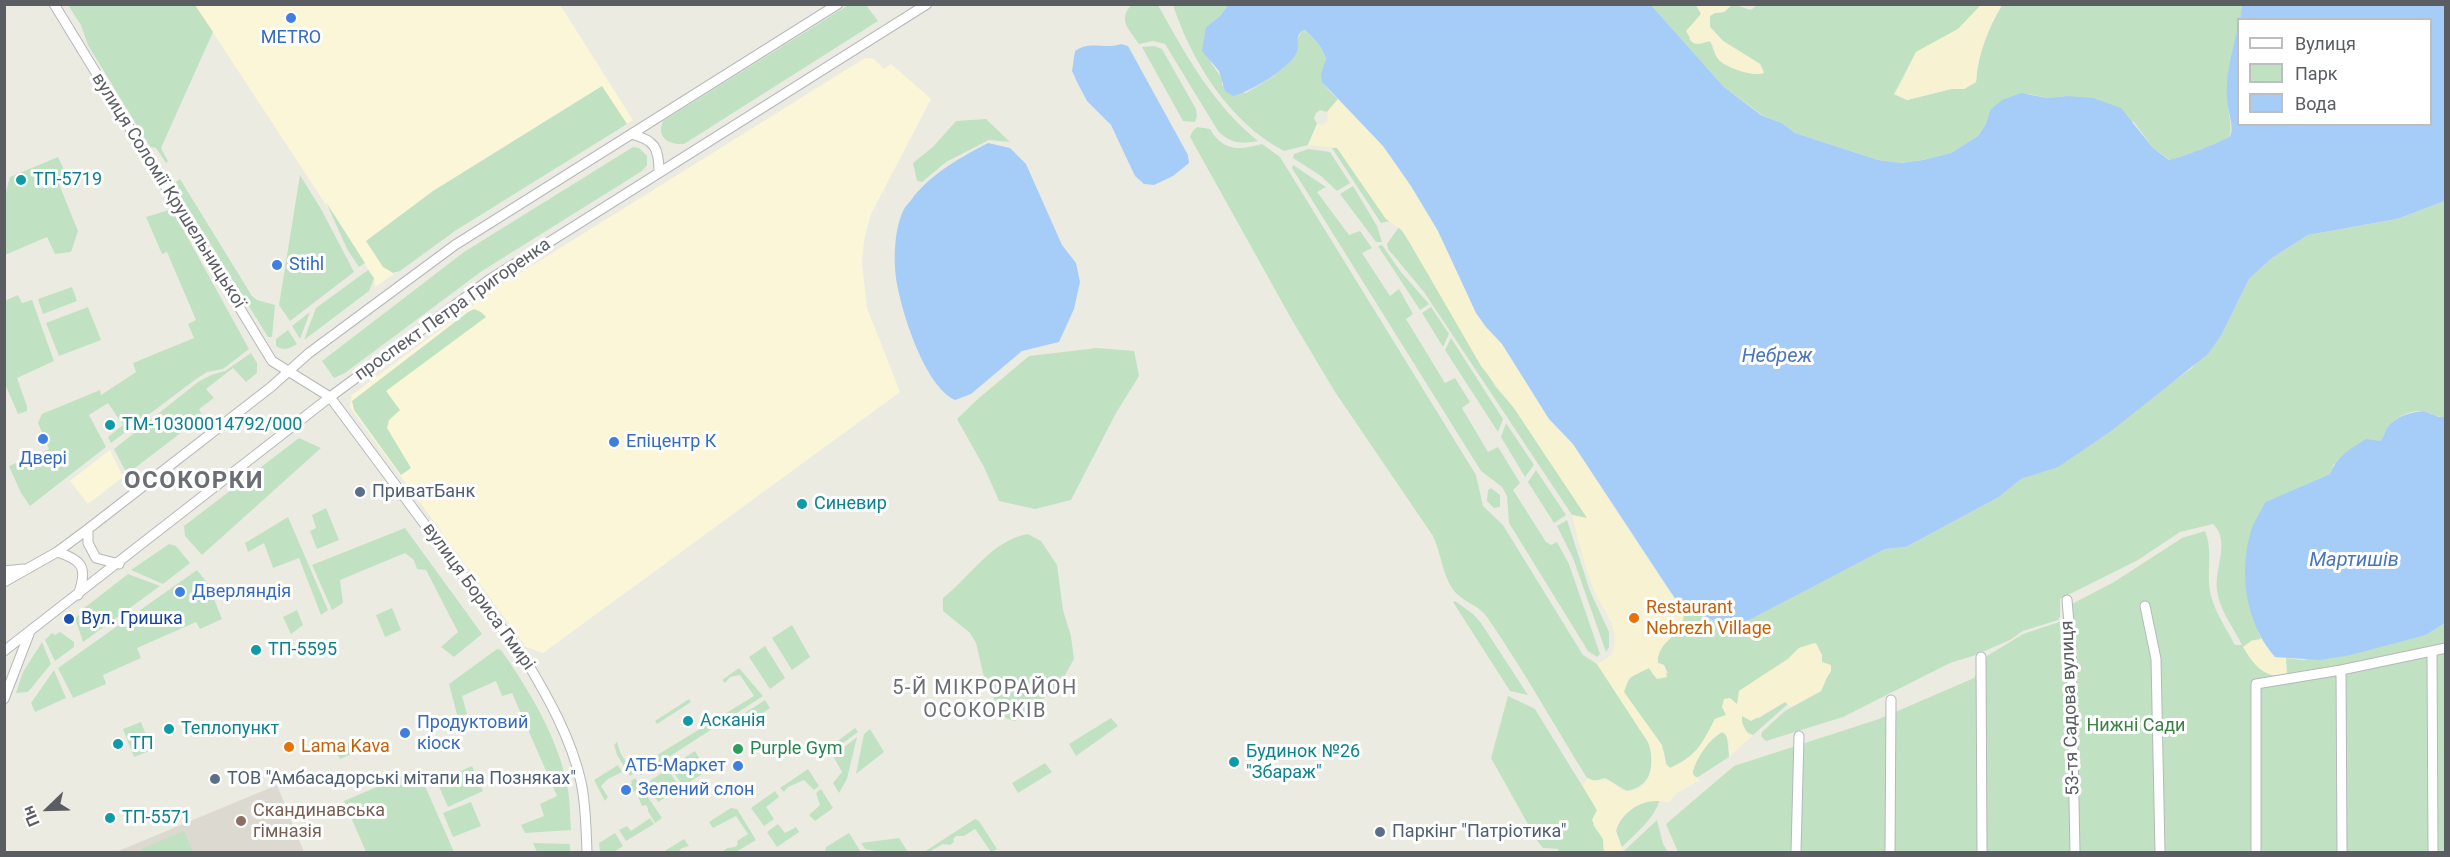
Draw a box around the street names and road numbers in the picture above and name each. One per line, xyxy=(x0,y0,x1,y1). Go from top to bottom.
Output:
street label: вулиця Соломії Крушельницької xyxy=(86,69,250,313)
street label: проспект Петра Григоренка xyxy=(351,234,555,386)
street label: вулиця Бориса Гмирі xyxy=(417,519,539,675)
street label: 53-тя Садова вулиця xyxy=(2057,620,2085,796)

